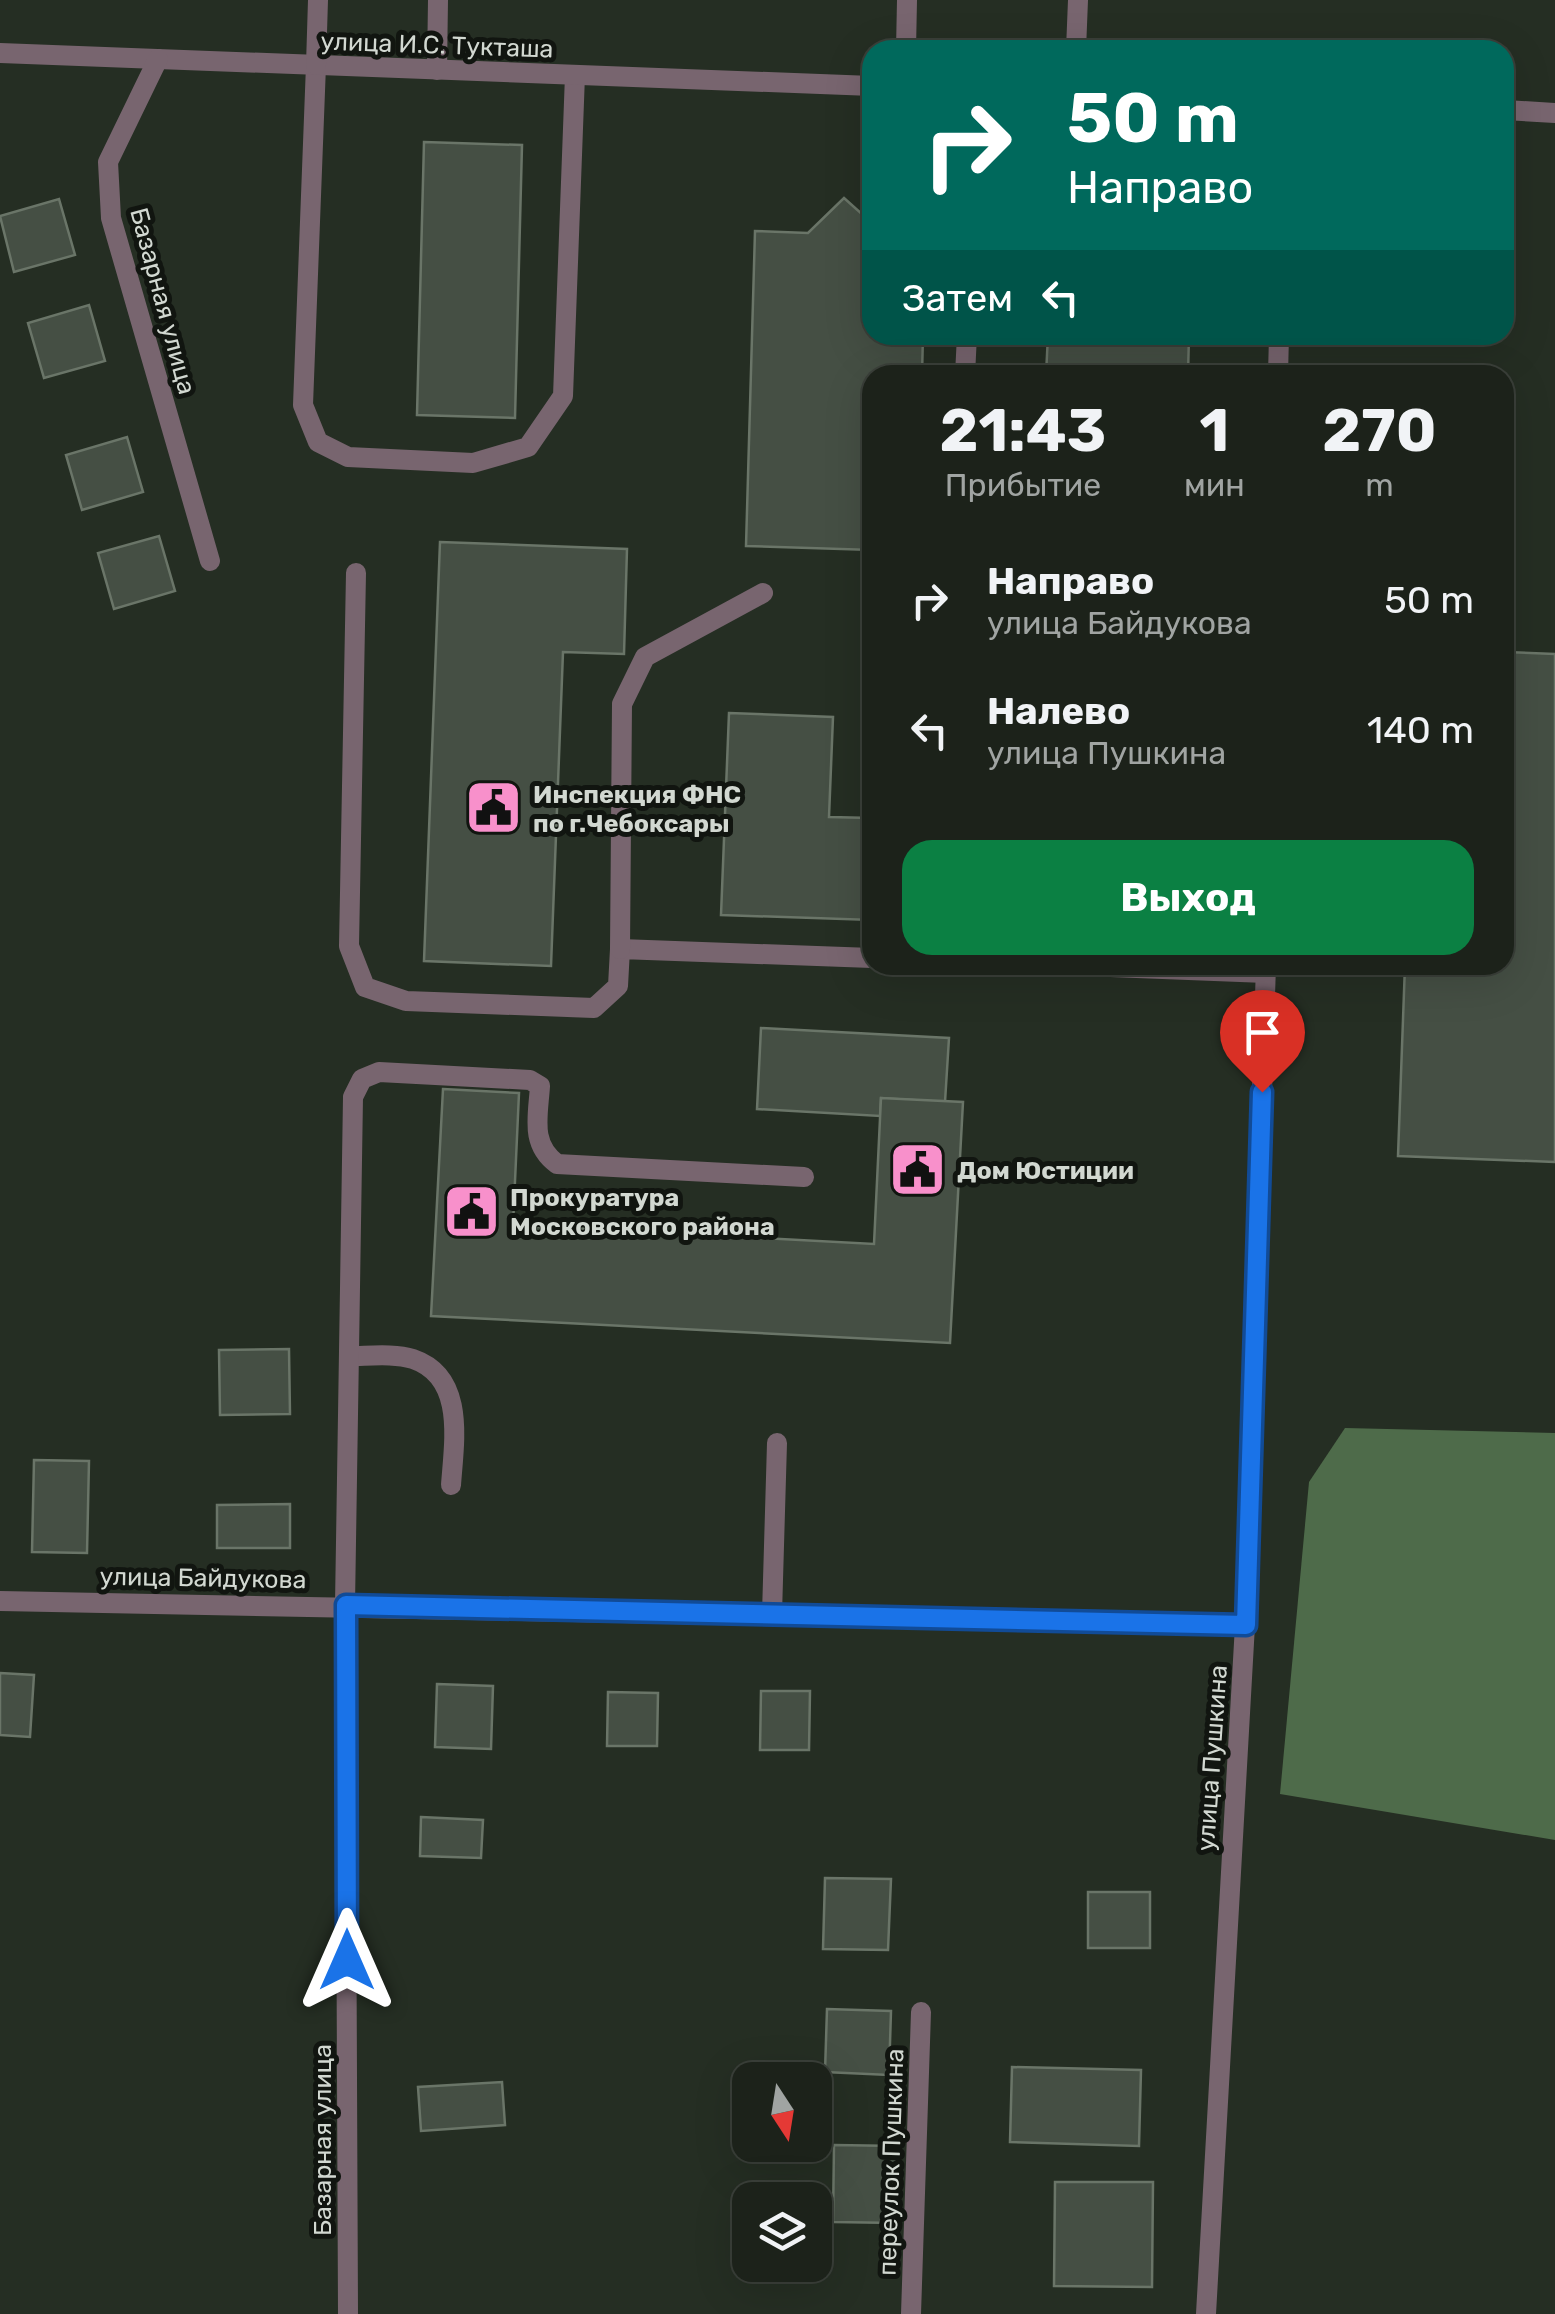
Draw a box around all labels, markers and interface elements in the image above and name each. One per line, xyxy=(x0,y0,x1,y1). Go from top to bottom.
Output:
street label: улица И.С. Тукташа xyxy=(320,26,554,64)
text: 50 m xyxy=(1067,77,1239,160)
icon: right xyxy=(902,80,1032,210)
text: Направо xyxy=(1067,161,1253,214)
street label: Базарная улица xyxy=(124,205,202,397)
icon: left xyxy=(1033,270,1088,325)
text: Затем xyxy=(902,275,1013,321)
text: 21:43 xyxy=(940,395,1106,466)
text: 1 xyxy=(1199,395,1229,466)
text: 270 xyxy=(1322,395,1436,466)
text: Прибытие xyxy=(945,466,1101,504)
text: мин xyxy=(1184,466,1245,504)
text: m xyxy=(1365,466,1394,504)
text: Направо xyxy=(987,558,1154,604)
icon: right xyxy=(902,573,957,628)
text: 50 m xyxy=(1384,577,1474,623)
text: улица Байдукова xyxy=(987,604,1252,642)
text: Налево xyxy=(987,688,1130,734)
icon: left xyxy=(902,703,957,758)
text: 140 m xyxy=(1367,707,1474,753)
text: улица Пушкина xyxy=(987,734,1226,772)
public building icon: Инспекция ФНС по г.Чебоксары xyxy=(464,778,524,838)
place label: Инспекция ФНС по г.Чебоксары xyxy=(533,780,741,838)
button: Выход xyxy=(902,840,1474,955)
pin xyxy=(1220,990,1305,1093)
icon: arrive xyxy=(1235,1005,1290,1060)
public building icon: Дом Юстиции xyxy=(888,1140,948,1200)
place label: Дом Юстиции xyxy=(957,1156,1134,1185)
public building icon: Прокуратура Московского района xyxy=(441,1181,501,1241)
place label: Прокуратура Московского района xyxy=(510,1183,775,1241)
street label: улица Байдукова xyxy=(99,1562,307,1594)
street label: улица Пушкина xyxy=(1191,1664,1233,1852)
position arrow xyxy=(295,1908,399,2012)
street label: Базарная улица xyxy=(308,2044,337,2236)
street label: переулок Пушкина xyxy=(873,2048,909,2276)
north arrow xyxy=(732,2062,832,2162)
map controls xyxy=(732,2062,832,2282)
button: layers xyxy=(732,2182,832,2282)

